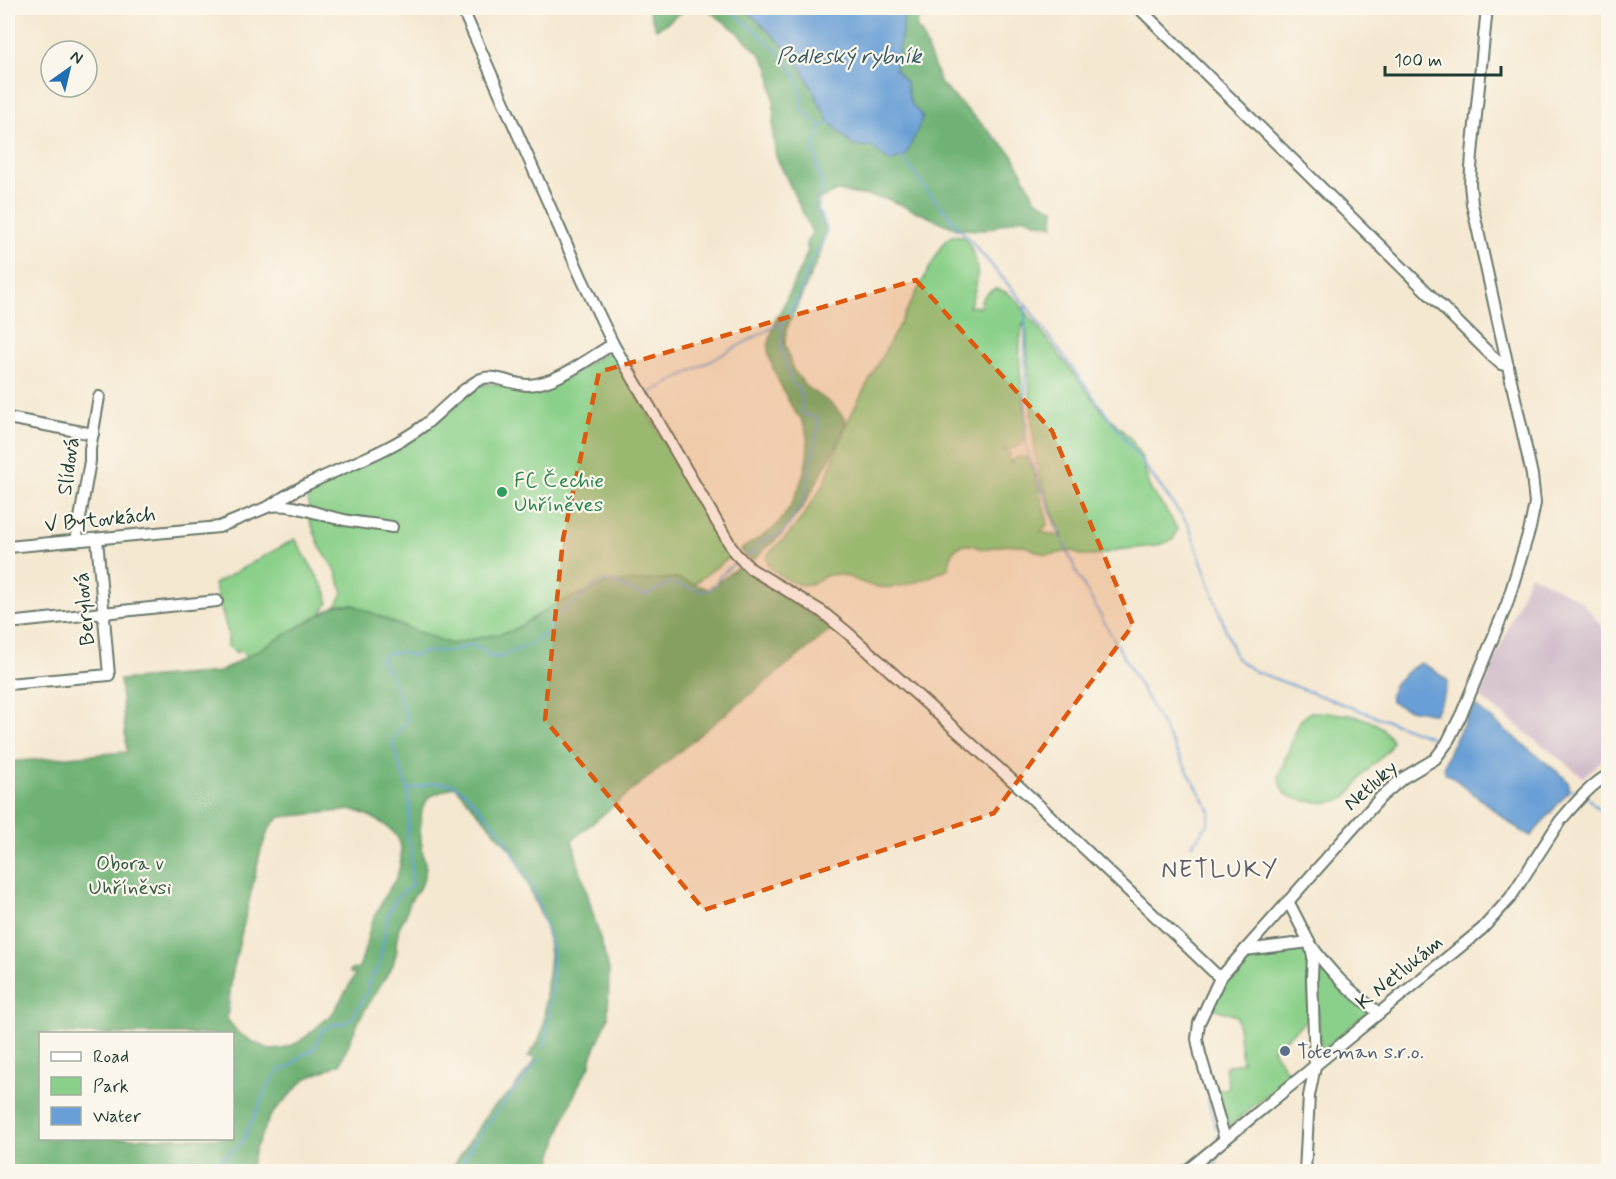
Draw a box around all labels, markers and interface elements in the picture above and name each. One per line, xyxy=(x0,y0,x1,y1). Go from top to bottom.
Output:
north arrow xyxy=(39,39,99,99)
scale bar xyxy=(1385,39,1500,77)
water label: Podleský rybník xyxy=(777,43,923,71)
text: N xyxy=(66,46,87,69)
text: 100 m xyxy=(1394,49,1442,73)
street label: Slídová xyxy=(51,435,87,497)
place label: FC Čechie Uhříněves xyxy=(514,467,604,519)
marker: FC Čechie Uhříněves xyxy=(495,485,509,499)
street label: V Bytovkách xyxy=(43,500,157,540)
street label: Berylová xyxy=(68,571,102,647)
street label: Netluky xyxy=(1338,754,1404,818)
park label: Obora v Uhříněvsi xyxy=(89,850,172,902)
district label: NETLUKY xyxy=(1161,855,1279,886)
street label: K Netlukám xyxy=(1350,929,1449,1017)
legend xyxy=(39,1032,234,1140)
place label: Toteman s.r.o. xyxy=(1297,1038,1424,1066)
marker: Toteman s.r.o. xyxy=(1278,1044,1292,1058)
text: Road xyxy=(93,1045,129,1069)
text: Park xyxy=(93,1075,129,1099)
text: Water xyxy=(93,1105,142,1129)

